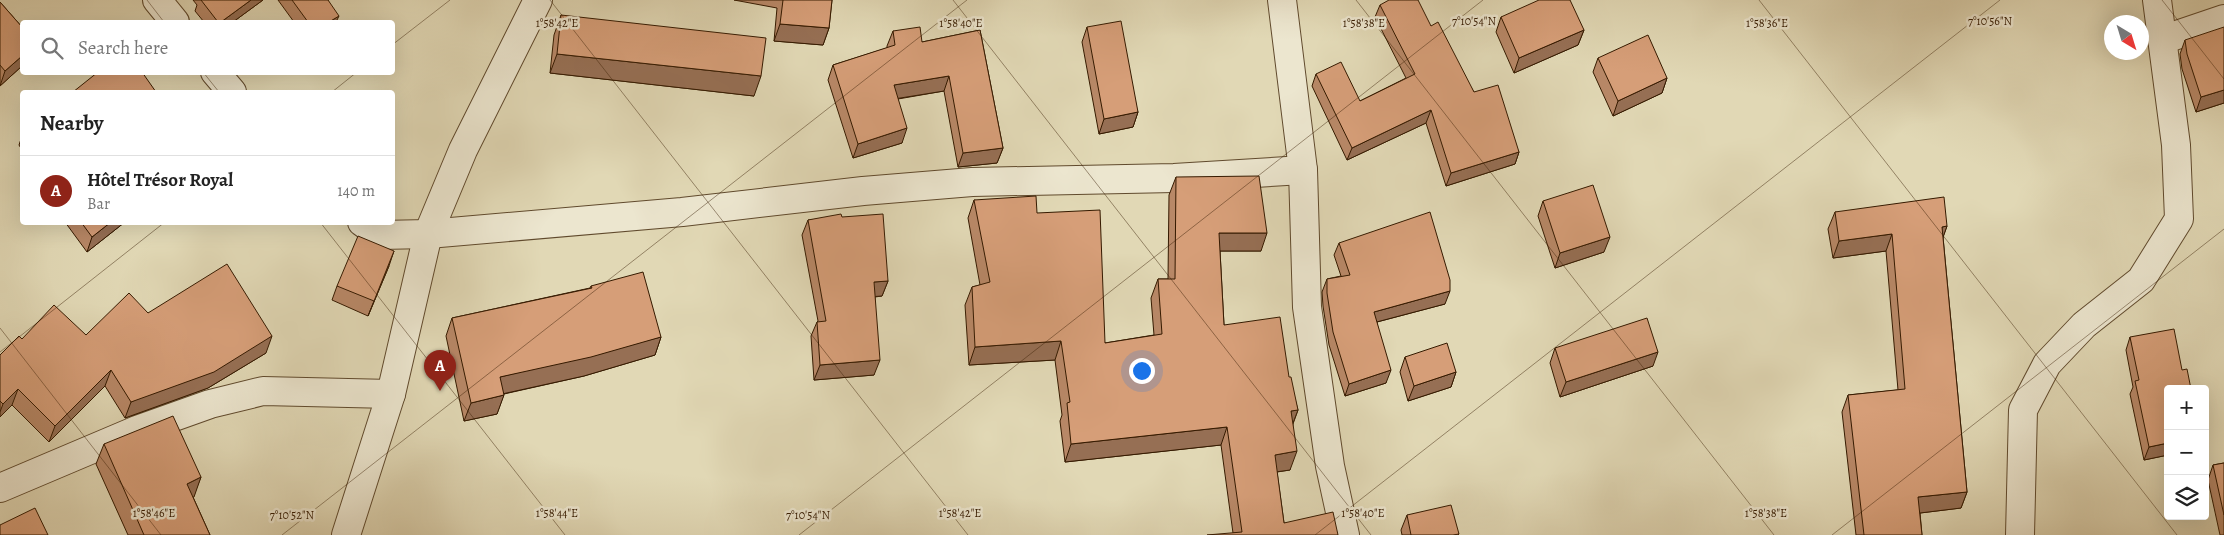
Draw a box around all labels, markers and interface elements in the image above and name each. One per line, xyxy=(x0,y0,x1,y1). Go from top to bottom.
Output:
text: 7°10'54"N xyxy=(1452,13,1496,29)
text: 7°10'56"N xyxy=(1968,13,2012,29)
text: 1°58'42"E xyxy=(536,15,578,31)
text: 1°58'40"E xyxy=(939,15,983,31)
text: 1°58'38"E xyxy=(1343,15,1385,31)
text: 1°58'36"E xyxy=(1746,15,1788,31)
north arrow xyxy=(2104,15,2149,60)
search box xyxy=(20,20,395,75)
icon: search xyxy=(38,34,66,62)
text: Search here xyxy=(78,35,168,61)
text: Nearby xyxy=(40,109,103,137)
text: Hôtel Trésor Royal xyxy=(87,167,233,193)
text: A xyxy=(51,180,61,202)
text: 140 m xyxy=(337,180,375,202)
text: Bar xyxy=(87,193,110,215)
pin: A xyxy=(424,350,456,391)
your location xyxy=(1129,358,1155,384)
map controls xyxy=(2164,385,2209,520)
button: + xyxy=(2164,385,2209,430)
button: − xyxy=(2164,430,2209,475)
button: layers xyxy=(2164,475,2209,520)
text: 1°58'46"E xyxy=(133,505,175,521)
text: 1°58'44"E xyxy=(536,505,578,521)
text: 1°58'42"E xyxy=(939,505,981,521)
text: 1°58'40"E xyxy=(1341,505,1385,521)
text: 1°58'38"E xyxy=(1745,505,1787,521)
text: 7°10'52"N xyxy=(270,507,315,523)
text: 7°10'54"N xyxy=(786,507,830,523)

